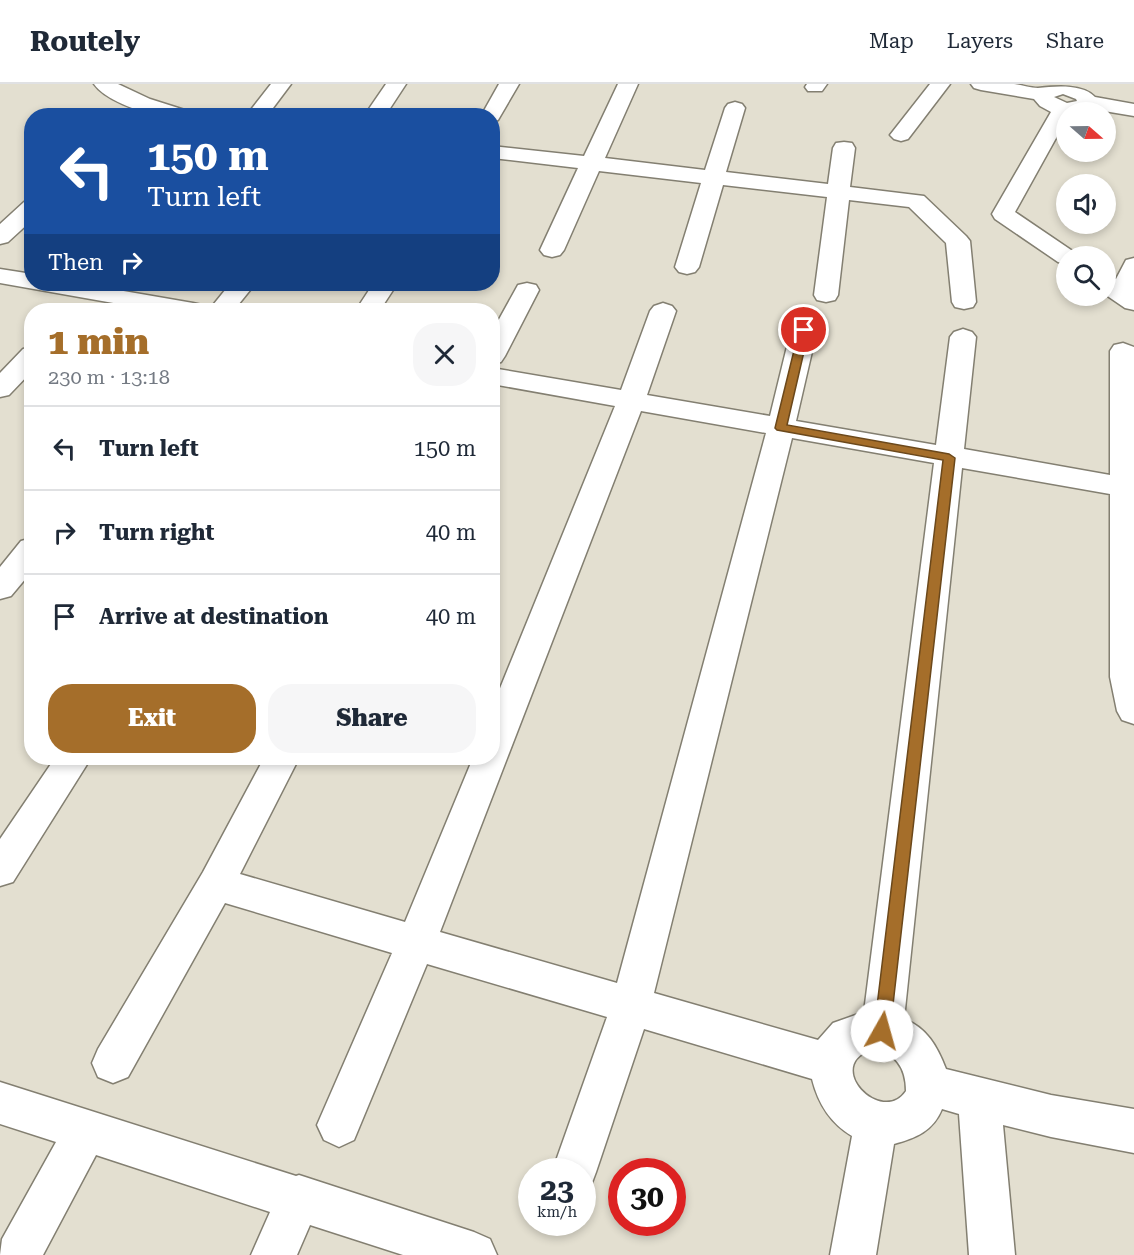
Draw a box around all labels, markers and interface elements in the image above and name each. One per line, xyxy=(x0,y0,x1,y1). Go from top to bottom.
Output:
text: Routely xyxy=(30,25,140,58)
text: Map xyxy=(869,29,914,53)
text: Layers xyxy=(947,29,1013,53)
text: Share xyxy=(1046,29,1104,53)
north arrow xyxy=(1056,102,1116,162)
map controls xyxy=(1056,102,1116,306)
text: 150 m xyxy=(147,131,269,180)
icon: left xyxy=(48,132,126,210)
button: sound xyxy=(1056,174,1116,234)
text: Turn left xyxy=(147,181,261,213)
icon: right xyxy=(115,246,148,279)
button: search xyxy=(1056,246,1116,306)
text: Then xyxy=(48,250,103,275)
pin xyxy=(778,304,829,355)
icon: arrive xyxy=(787,313,820,346)
text: 1 min xyxy=(48,321,149,363)
button: close xyxy=(413,323,476,386)
text: 230 m · 13:18 xyxy=(48,365,170,389)
icon: left xyxy=(48,432,81,465)
text: Turn left xyxy=(99,436,199,461)
text: 150 m xyxy=(413,436,476,461)
icon: right xyxy=(48,516,81,549)
text: Turn right xyxy=(99,520,214,545)
text: 40 m xyxy=(426,520,476,545)
icon: arrive xyxy=(48,600,81,633)
text: Arrive at destination xyxy=(99,604,328,629)
text: 40 m xyxy=(426,604,476,629)
button: Exit xyxy=(48,684,256,753)
button: Share xyxy=(268,684,476,753)
position arrow xyxy=(850,999,914,1063)
speed limit sign: 30 xyxy=(608,1158,686,1236)
text: 23 xyxy=(540,1172,574,1207)
text: km/h xyxy=(537,1203,577,1221)

